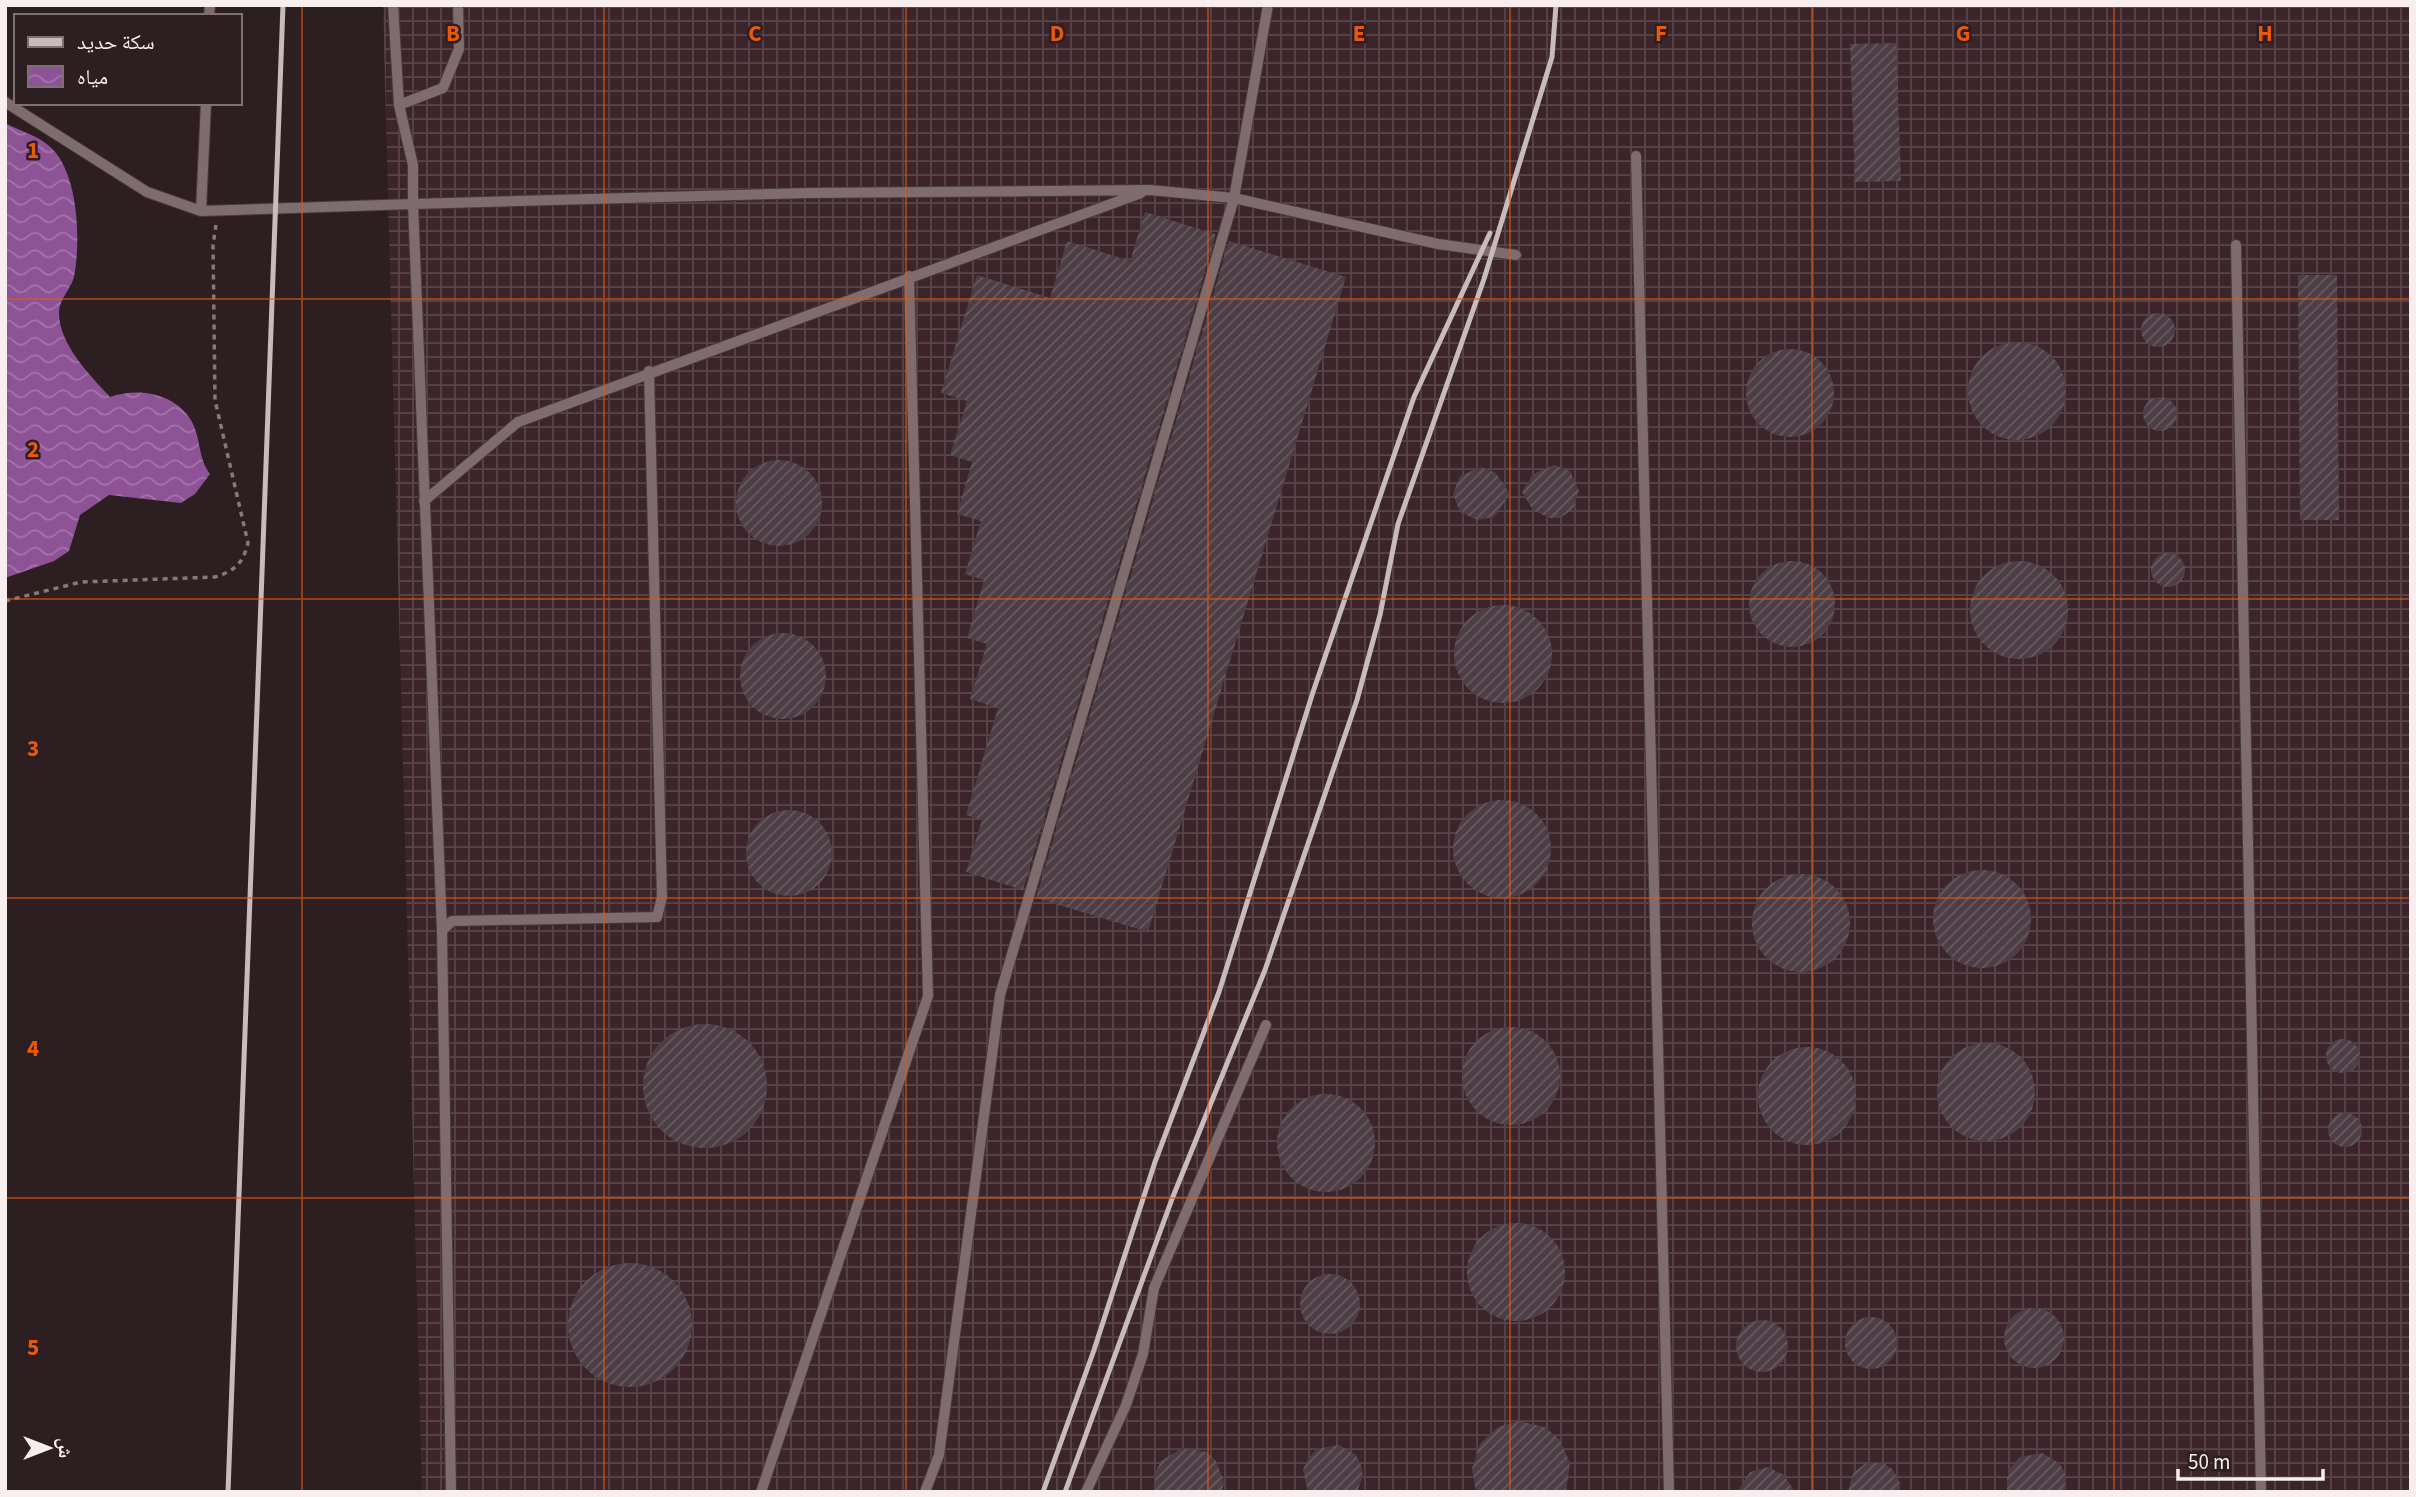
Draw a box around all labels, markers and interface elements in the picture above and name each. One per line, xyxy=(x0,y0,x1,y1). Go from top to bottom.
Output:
legend xyxy=(14,14,242,105)
text: B xyxy=(446,17,460,50)
text: C xyxy=(748,17,762,50)
text: D xyxy=(1050,17,1064,50)
text: E xyxy=(1353,17,1365,50)
text: F xyxy=(1655,17,1667,50)
text: G xyxy=(1956,17,1970,50)
text: H xyxy=(2257,17,2273,50)
text: سكة حديد xyxy=(77,27,155,57)
text: مياه xyxy=(77,62,108,92)
text: 1 xyxy=(27,134,39,167)
text: 2 xyxy=(27,433,39,466)
text: 3 xyxy=(27,732,39,765)
text: 4 xyxy=(27,1032,39,1065)
text: 5 xyxy=(27,1331,39,1364)
north arrow xyxy=(14,1413,84,1483)
text: ش xyxy=(51,1438,78,1458)
scale bar xyxy=(2178,1438,2323,1482)
text: 50 m xyxy=(2188,1447,2230,1477)

